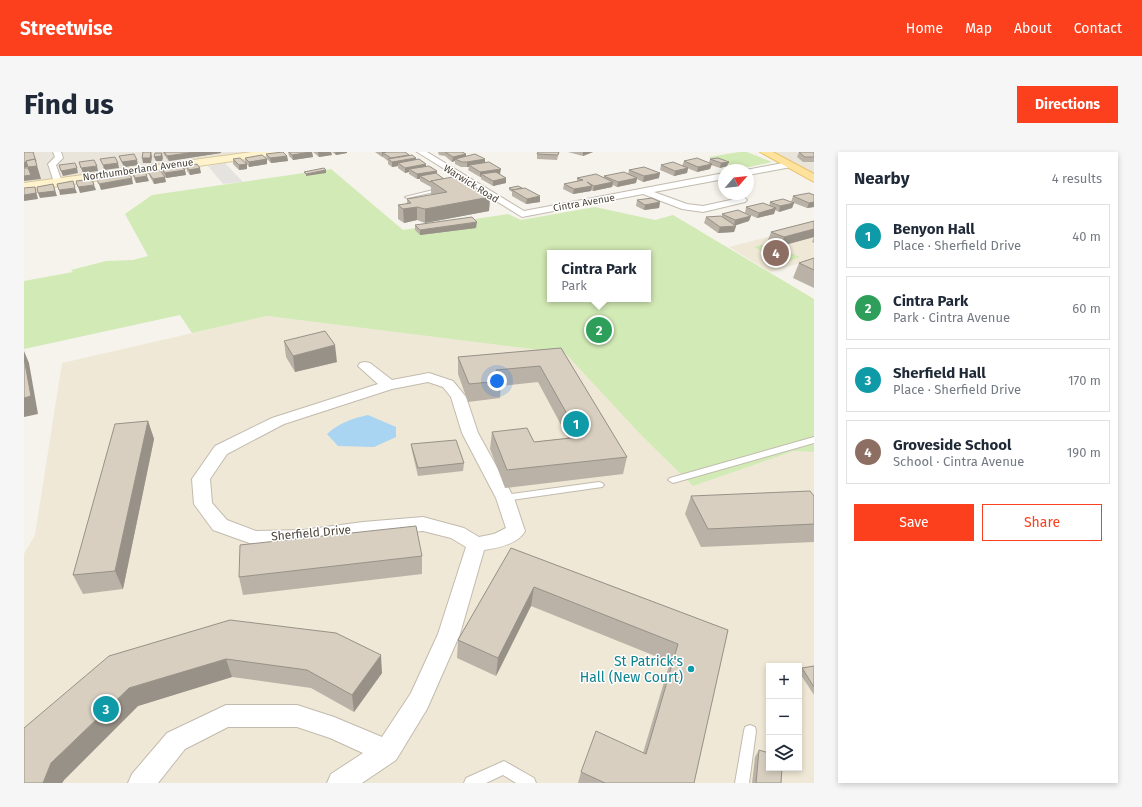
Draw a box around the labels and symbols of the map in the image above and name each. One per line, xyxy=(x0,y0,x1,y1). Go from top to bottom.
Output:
street label: Northumberland Avenue xyxy=(82,156,194,184)
street label: Warwick Road xyxy=(441,162,501,206)
north arrow xyxy=(718,164,754,200)
street label: Cintra Avenue xyxy=(552,192,616,214)
pin: 4 xyxy=(763,238,789,268)
pin: 2 xyxy=(586,315,612,345)
your location xyxy=(487,371,507,391)
pin: 1 xyxy=(563,409,589,439)
street label: Sherfield Drive xyxy=(270,523,352,543)
place label: St Patrick's Hall (New Court) xyxy=(580,653,683,686)
marker: St Patrick's Hall (New Court) xyxy=(686,664,696,674)
pin: 3 xyxy=(93,694,119,724)

